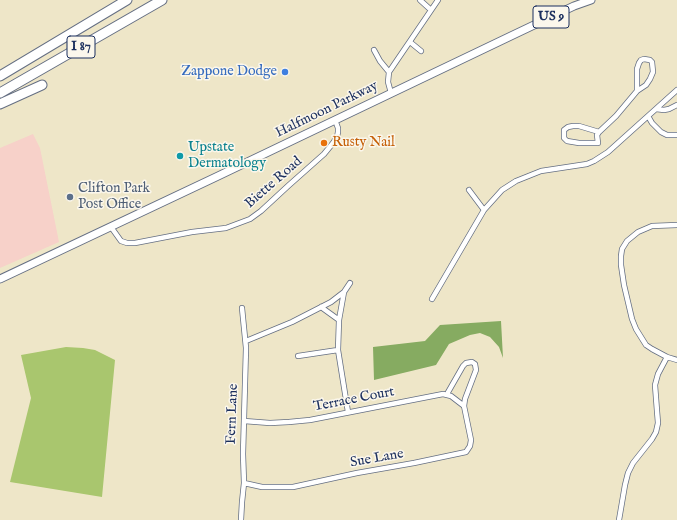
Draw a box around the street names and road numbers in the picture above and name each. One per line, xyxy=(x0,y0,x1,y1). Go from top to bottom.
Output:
road number: US 9 xyxy=(533,6,569,28)
road number: I 87 xyxy=(67,36,95,58)
street label: Halfmoon Parkway xyxy=(273,78,381,142)
street label: Biette Road xyxy=(242,154,306,212)
street label: Fern Lane xyxy=(224,383,242,445)
street label: Terrace Court xyxy=(312,384,396,416)
street label: Sue Lane xyxy=(349,446,405,472)

